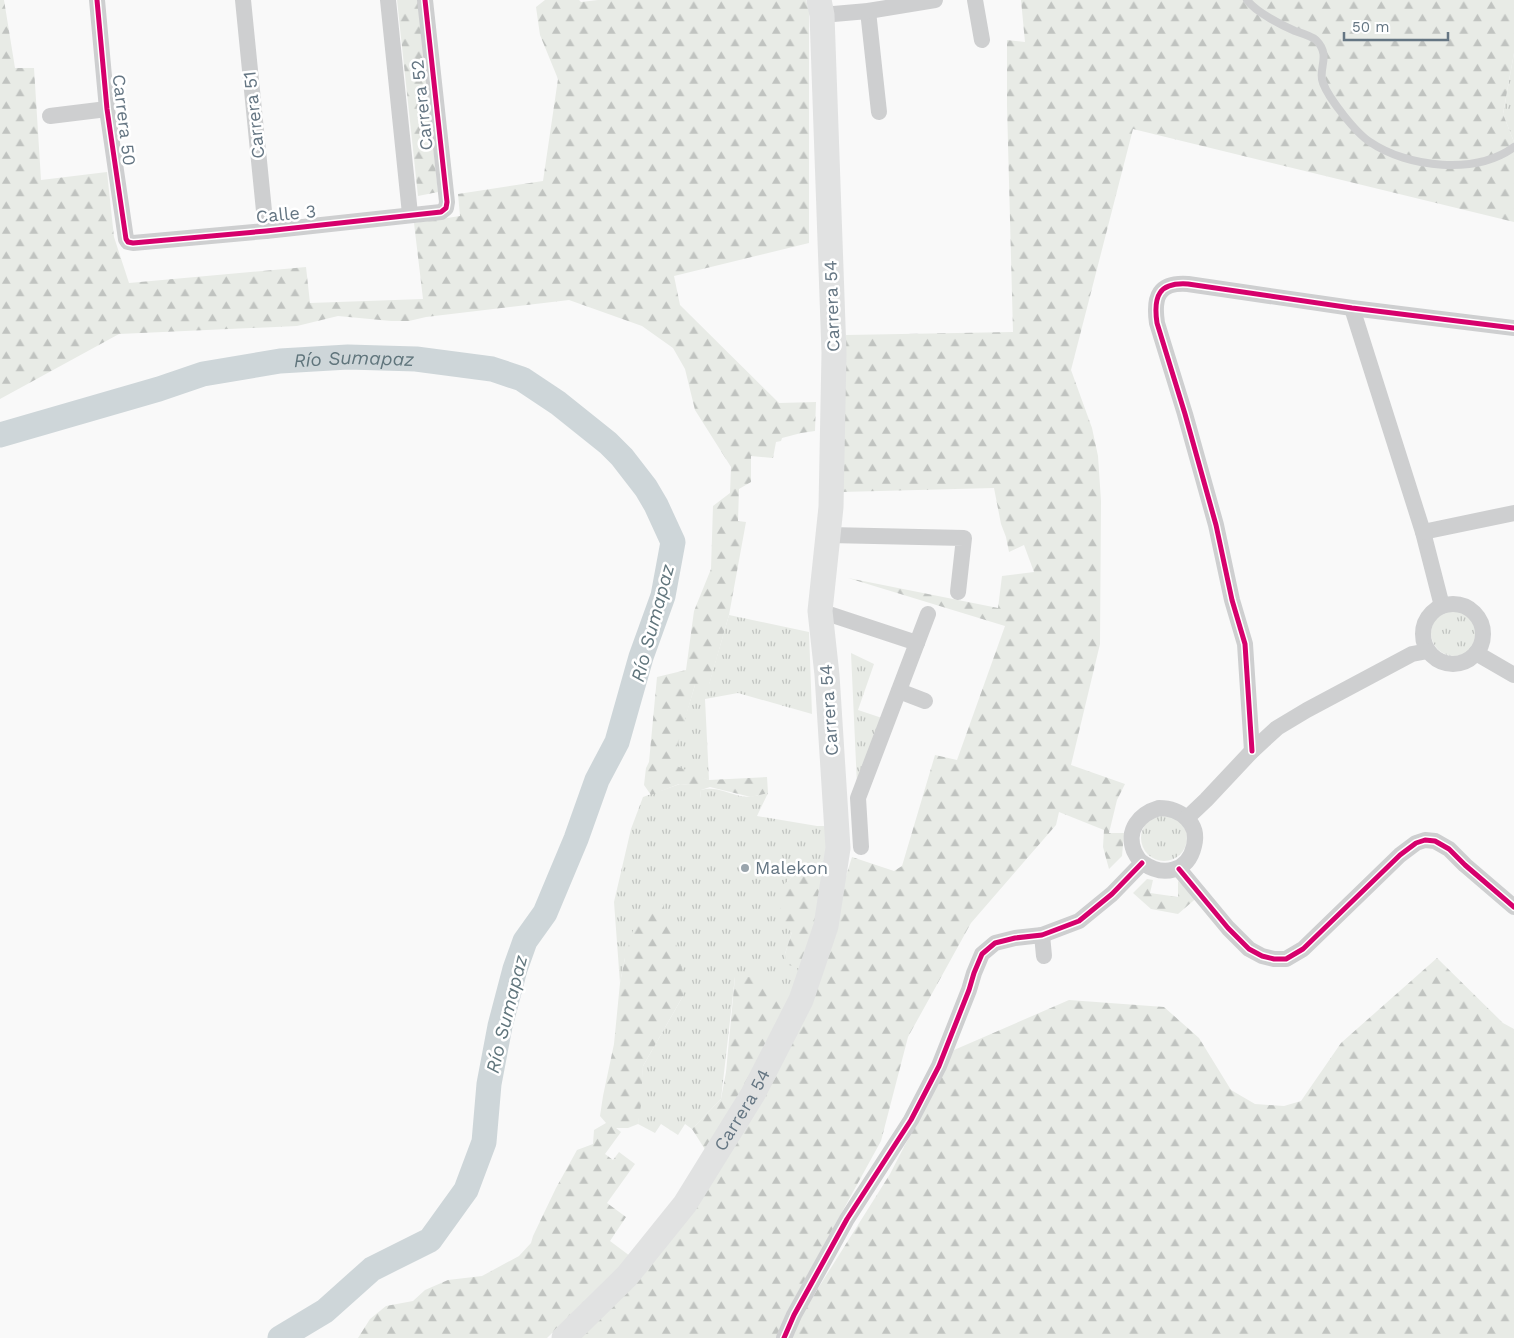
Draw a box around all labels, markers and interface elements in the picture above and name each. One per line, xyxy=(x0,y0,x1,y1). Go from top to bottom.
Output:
scale bar xyxy=(1344,10,1448,42)
text: 50 m xyxy=(1352,18,1389,36)
street label: Carrera 52 xyxy=(406,59,437,152)
street label: Carrera 51 xyxy=(238,70,269,160)
street label: Carrera 50 xyxy=(108,73,141,167)
street label: Calle 3 xyxy=(255,200,317,227)
street label: Carrera 54 xyxy=(819,260,844,352)
water label: Río Sumapaz xyxy=(293,346,415,372)
water label: Río Sumapaz xyxy=(626,562,679,684)
street label: Carrera 54 xyxy=(815,664,842,757)
place label: Malekon xyxy=(755,857,828,878)
marker: Malekon xyxy=(739,862,751,874)
water label: Río Sumapaz xyxy=(481,953,532,1075)
street label: Carrera 54 xyxy=(709,1065,774,1155)

